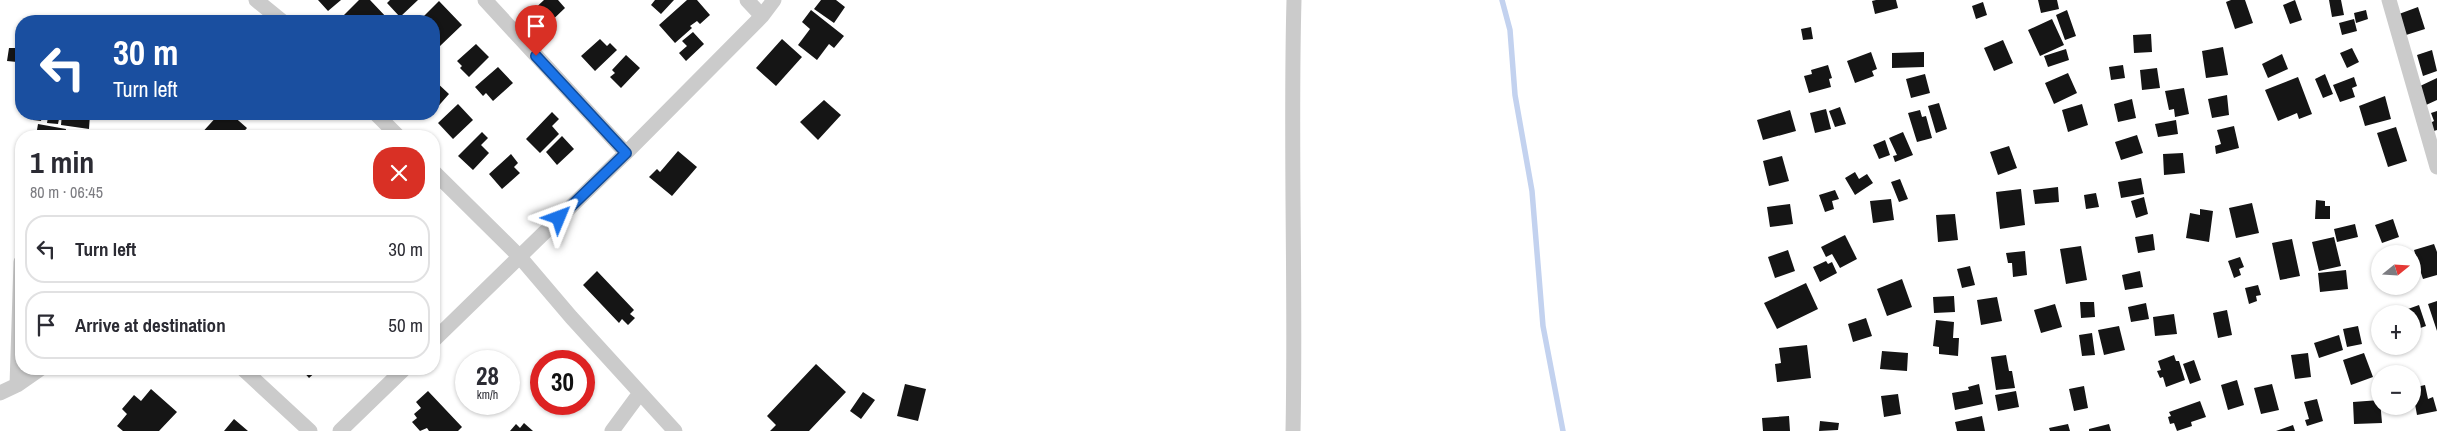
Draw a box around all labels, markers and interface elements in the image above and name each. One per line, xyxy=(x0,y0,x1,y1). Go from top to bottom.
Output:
pin xyxy=(515,5,557,56)
icon: arrive xyxy=(522,12,550,40)
text: 30 m xyxy=(113,29,178,76)
icon: left xyxy=(30,35,95,100)
text: Turn left xyxy=(113,74,178,104)
text: 1 min xyxy=(30,142,94,182)
button: close xyxy=(373,147,425,199)
text: 80 m · 06:45 xyxy=(30,181,103,203)
position arrow xyxy=(532,191,584,243)
icon: left xyxy=(32,235,60,263)
text: Turn left xyxy=(75,236,136,262)
text: 30 m xyxy=(388,236,423,262)
north arrow xyxy=(2371,245,2421,295)
map controls xyxy=(2371,245,2421,415)
button: + xyxy=(2371,305,2421,355)
icon: arrive xyxy=(32,311,60,339)
text: Arrive at destination xyxy=(75,312,226,338)
text: 50 m xyxy=(388,312,423,338)
speed limit sign: 30 xyxy=(530,350,595,415)
text: 28 xyxy=(476,359,499,393)
button: − xyxy=(2371,365,2421,415)
text: km/h xyxy=(477,387,498,403)

